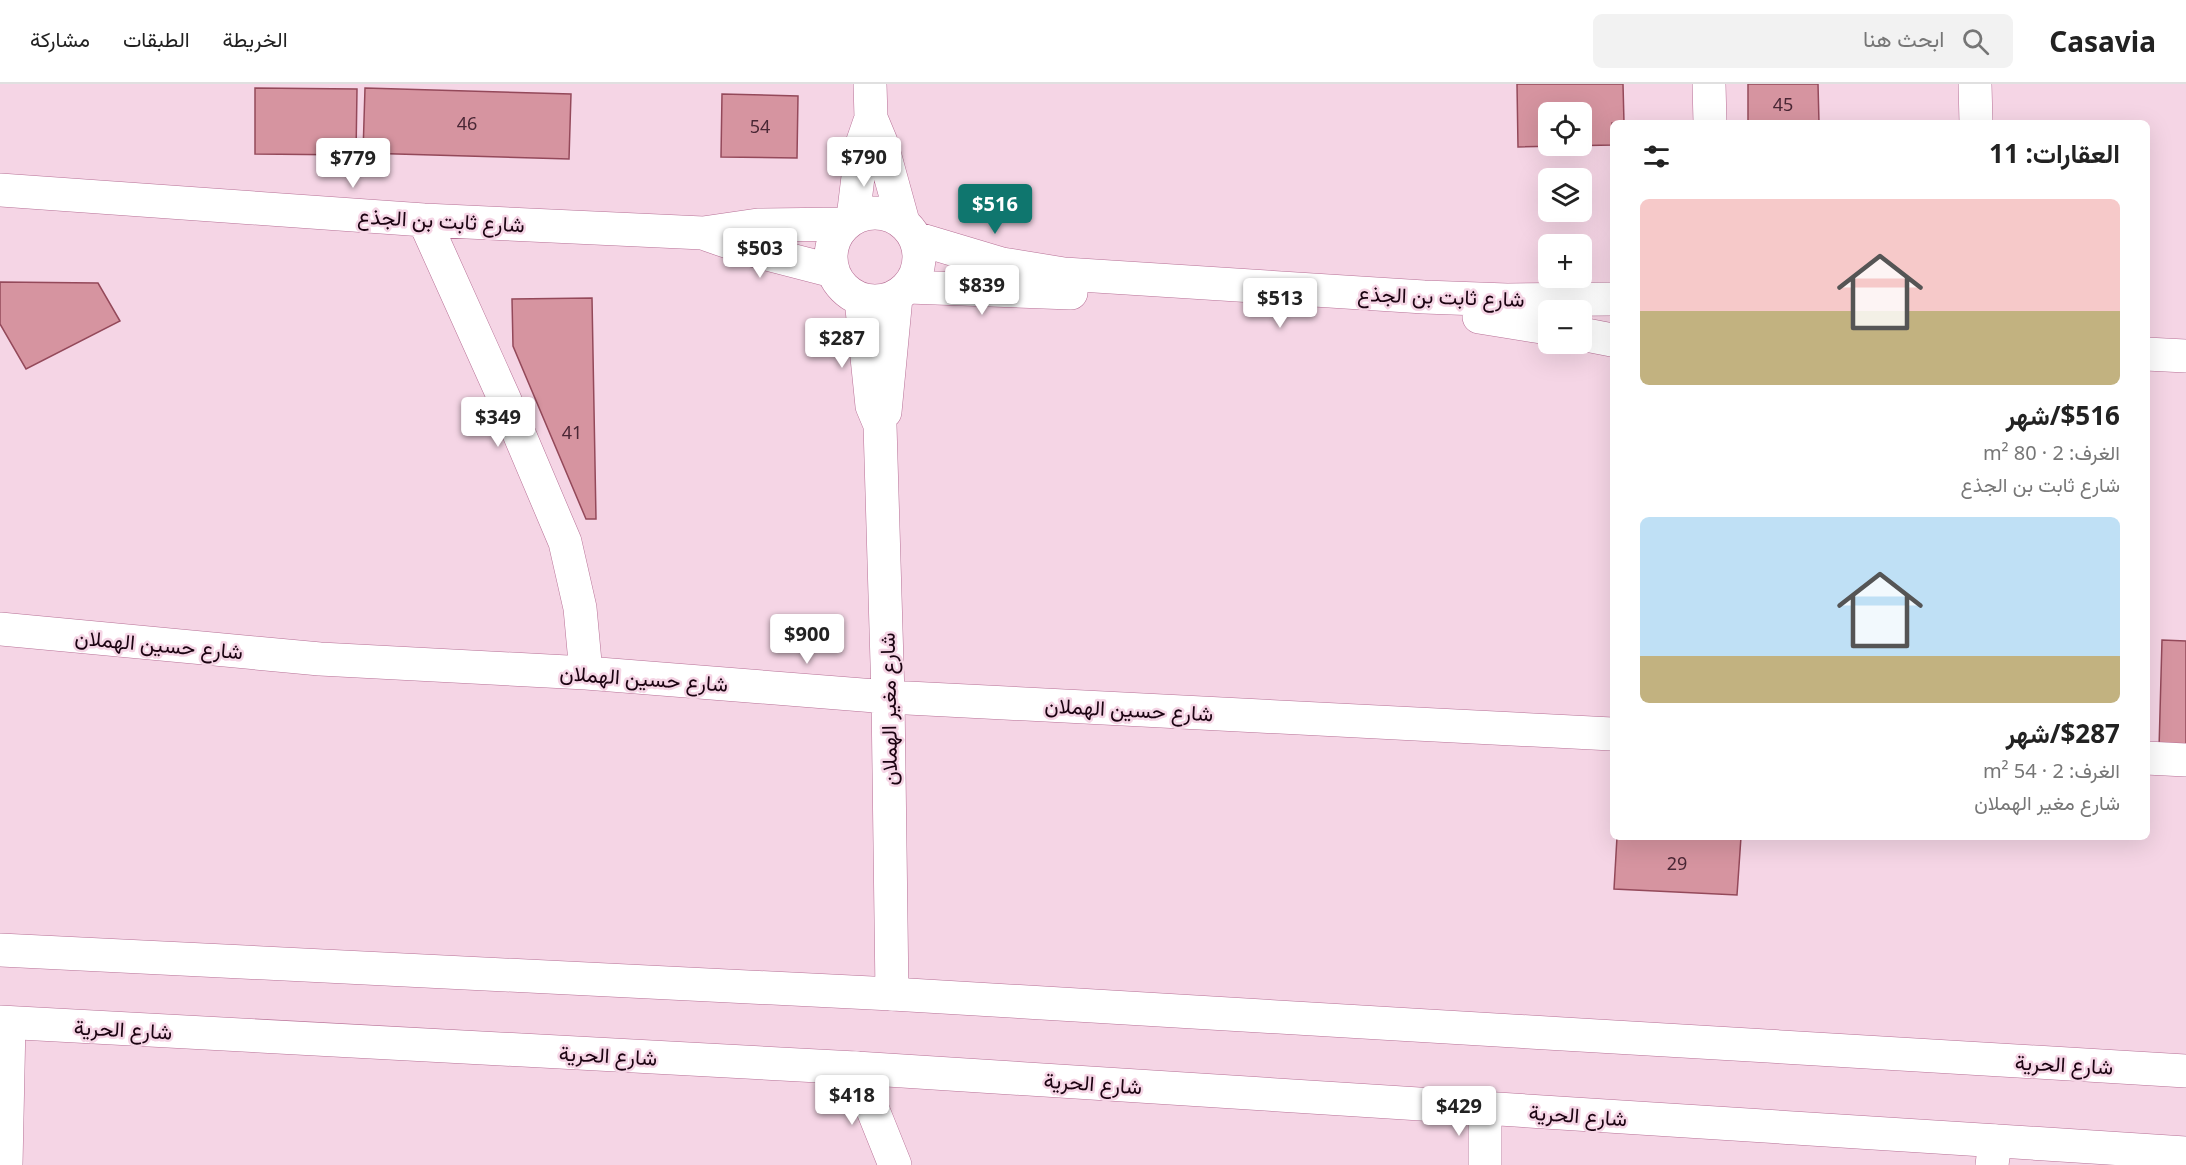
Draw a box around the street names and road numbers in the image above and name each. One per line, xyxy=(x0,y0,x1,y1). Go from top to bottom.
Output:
street label: شارع ثابت بن الجذع xyxy=(357,202,525,239)
street label: شارع ثابت بن الجذع xyxy=(1357,279,1525,314)
street label: شارع حسين الهملان xyxy=(74,623,244,666)
street label: شارع مغير الهملان xyxy=(873,632,904,786)
street label: شارع حسين الهملان xyxy=(559,658,729,699)
street label: شارع حسين الهملان xyxy=(1044,691,1214,728)
street label: شارع الحرية xyxy=(73,1012,173,1047)
street label: شارع الحرية xyxy=(558,1038,658,1073)
street label: شارع الحرية xyxy=(2014,1047,2114,1082)
street label: شارع الحرية xyxy=(1043,1066,1143,1101)
street label: شارع الحرية xyxy=(1528,1098,1628,1133)

